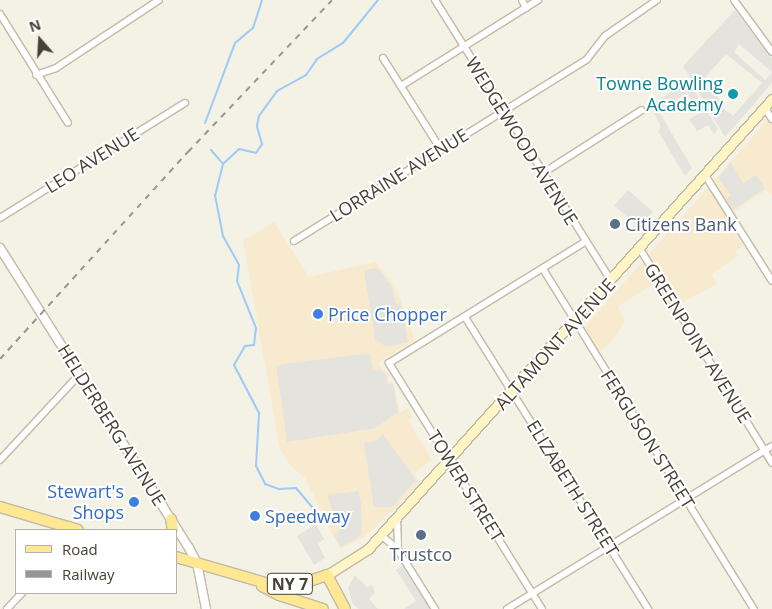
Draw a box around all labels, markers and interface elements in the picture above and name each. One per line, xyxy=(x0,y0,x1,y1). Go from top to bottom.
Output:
north arrow xyxy=(15,15,65,65)
text: N xyxy=(26,15,43,36)
street label: WEDGEWOOD AVENUE xyxy=(461,53,583,229)
place label: Towne Bowling Academy xyxy=(596,73,723,116)
marker: Towne Bowling Academy xyxy=(727,88,739,100)
street label: LEO AVENUE xyxy=(41,123,143,197)
street label: LORRAINE AVENUE xyxy=(326,124,472,226)
place label: Citizens Bank xyxy=(625,213,737,235)
marker: Citizens Bank xyxy=(609,218,621,230)
street label: GREENPOINT AVENUE xyxy=(640,259,756,427)
street label: ALTAMONT AVENUE xyxy=(490,274,620,414)
place label: Price Chopper xyxy=(328,303,447,325)
marker: Price Chopper xyxy=(312,308,324,320)
street label: HELDERBERG AVENUE xyxy=(54,340,170,510)
street label: FERGUSON STREET xyxy=(597,366,699,512)
street label: ELIZABETH STREET xyxy=(522,416,624,560)
street label: TOWER STREET xyxy=(423,426,509,546)
place label: Stewart's Shops xyxy=(47,481,124,524)
marker: Stewart's Shops xyxy=(128,496,140,508)
place label: Speedway xyxy=(265,505,350,527)
marker: Speedway xyxy=(249,510,261,522)
legend xyxy=(15,529,178,594)
marker: Trustco xyxy=(415,529,427,541)
text: Road xyxy=(62,539,98,559)
place label: Trustco xyxy=(390,543,452,565)
text: Railway xyxy=(62,564,115,584)
road number: NY 7 xyxy=(266,570,314,598)

